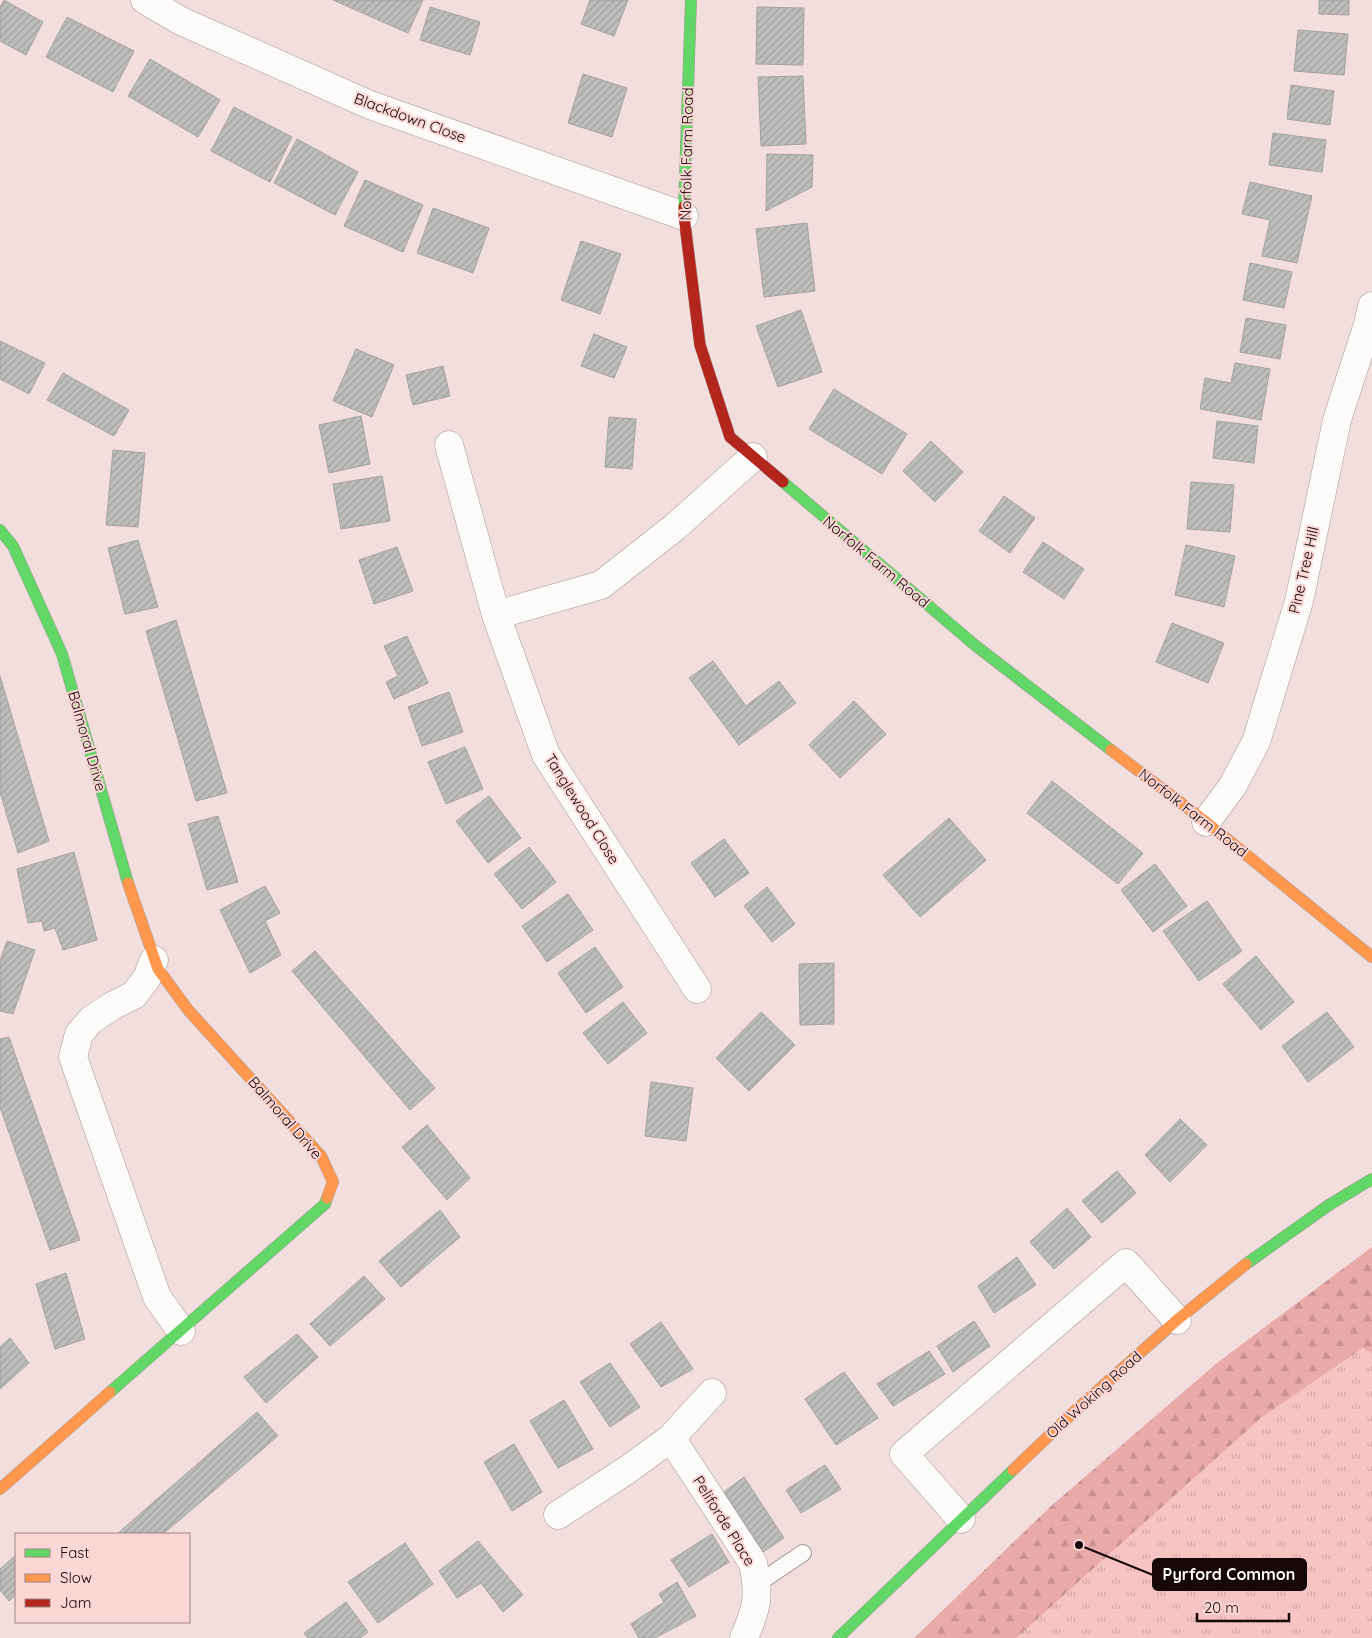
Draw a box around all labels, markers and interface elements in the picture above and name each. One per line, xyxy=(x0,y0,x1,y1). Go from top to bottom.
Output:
street label: Norfolk Farm Road xyxy=(676,87,697,221)
street label: Blackdown Close xyxy=(352,88,469,147)
street label: Norfolk Farm Road xyxy=(819,512,933,612)
street label: Pine Tree Hill xyxy=(1284,524,1323,615)
street label: Balmoral Drive xyxy=(64,689,111,793)
street label: Tanglewood Close xyxy=(541,750,624,868)
street label: Norfolk Farm Road xyxy=(1135,764,1252,861)
street label: Balmoral Drive xyxy=(244,1072,326,1163)
street label: Old Woking Road xyxy=(1042,1347,1145,1442)
street label: Peliforde Place xyxy=(689,1472,760,1569)
legend xyxy=(15,1533,190,1623)
text: Fast xyxy=(60,1543,89,1562)
callout: Pyrford Common xyxy=(1153,1559,1306,1590)
text: Pyrford Common xyxy=(1163,1564,1295,1584)
text: Slow xyxy=(60,1568,92,1587)
scale bar xyxy=(1197,1590,1290,1622)
text: Jam xyxy=(60,1593,91,1612)
text: 20 m xyxy=(1204,1598,1239,1617)

